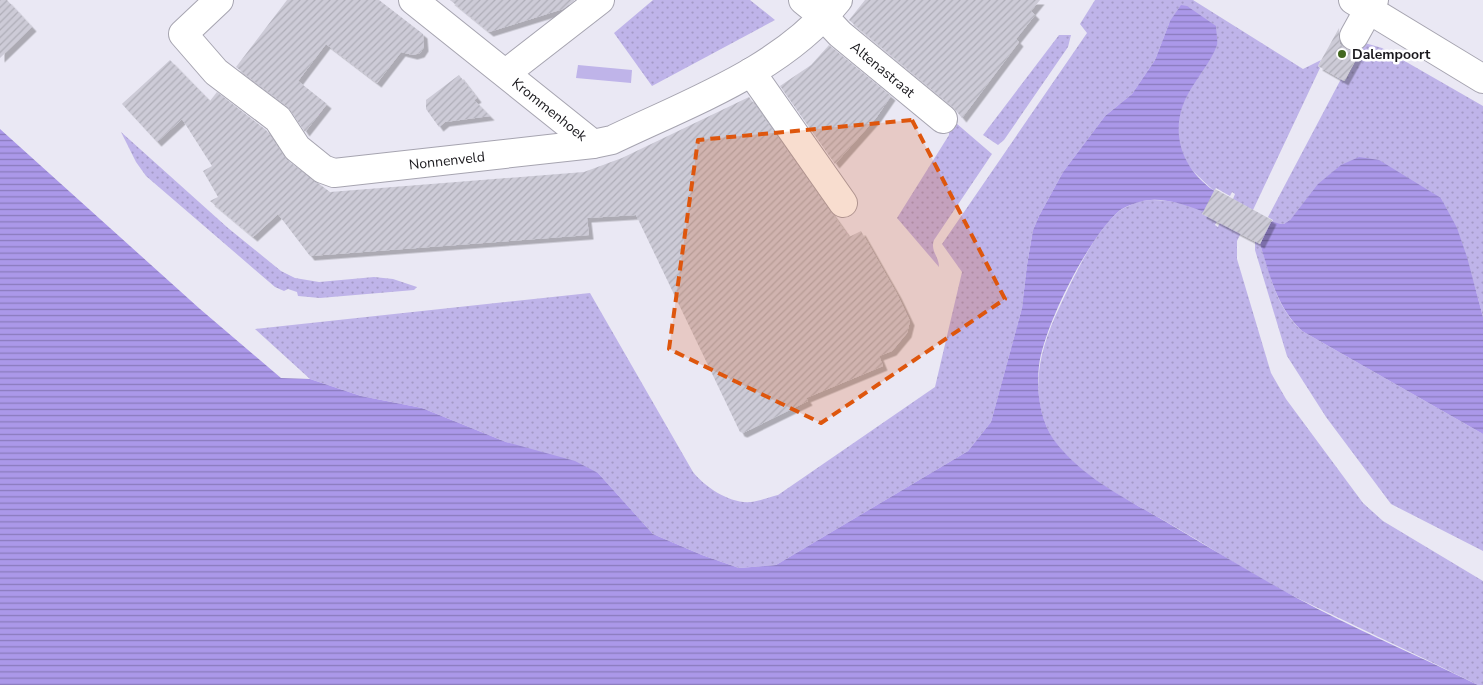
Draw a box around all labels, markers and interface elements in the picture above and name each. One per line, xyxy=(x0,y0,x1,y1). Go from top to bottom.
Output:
street label: Altenastraat xyxy=(846,38,919,102)
place label: Dalempoort xyxy=(1352,45,1431,64)
marker: Dalempoort xyxy=(1336,48,1348,60)
street label: Krommenhoek xyxy=(508,74,592,146)
street label: Nonnenveld xyxy=(408,147,486,175)

